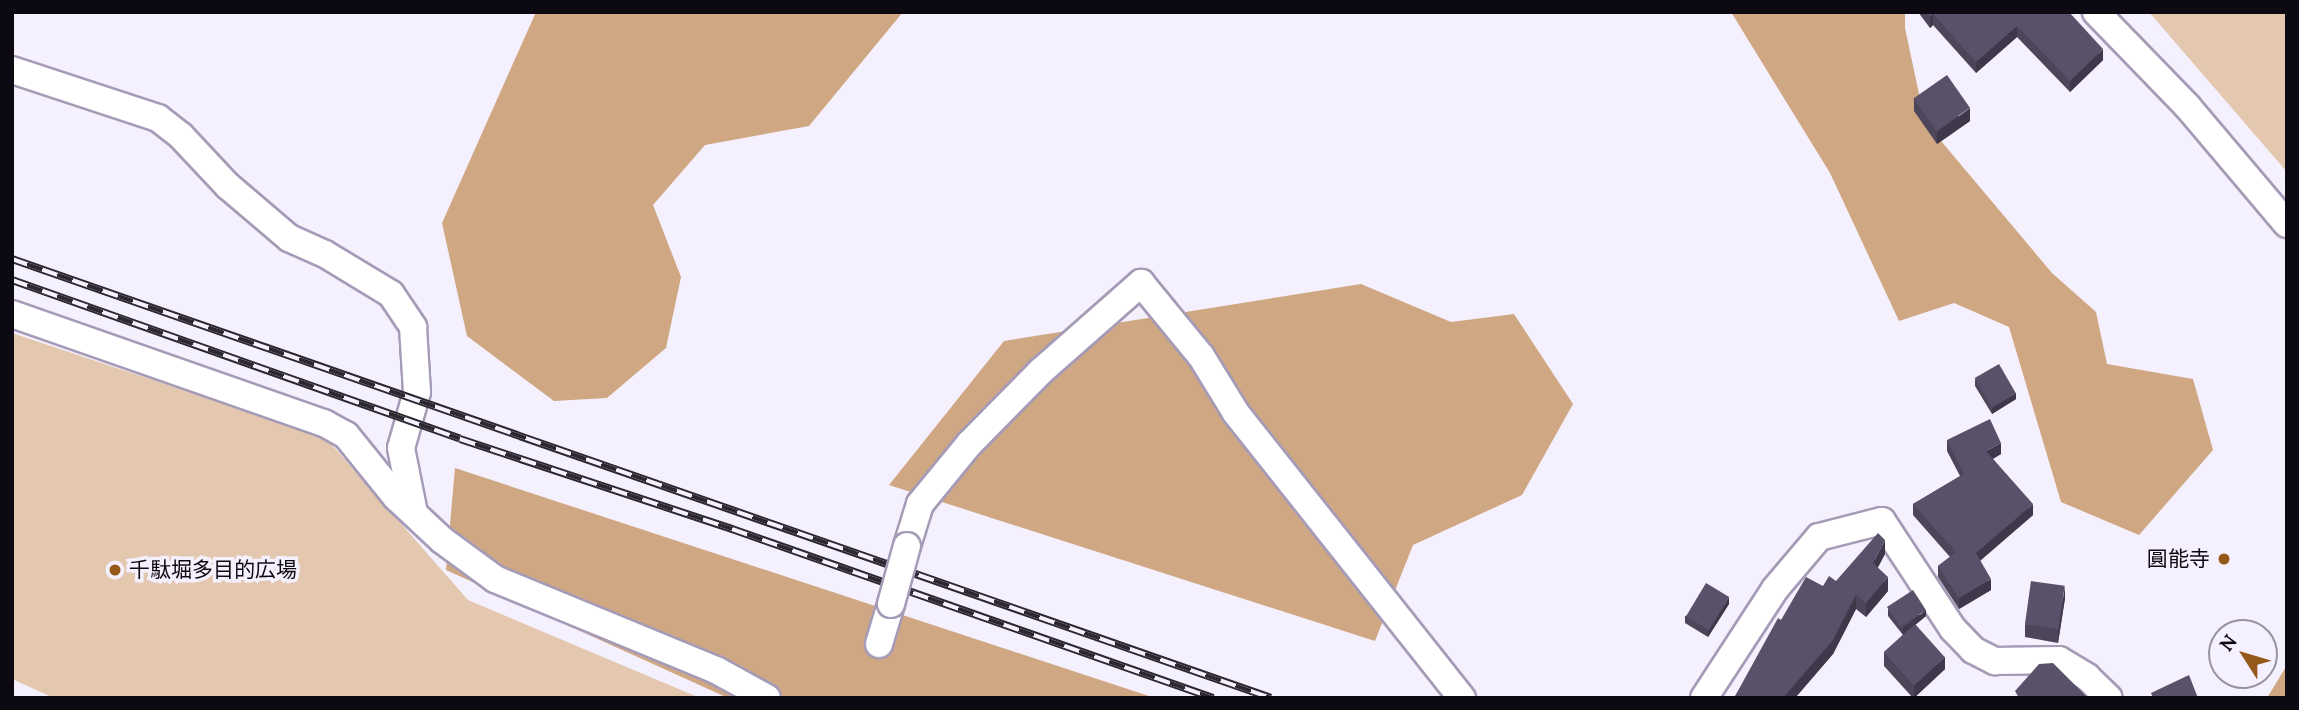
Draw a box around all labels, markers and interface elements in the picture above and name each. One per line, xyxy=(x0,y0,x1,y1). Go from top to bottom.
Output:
place label: 圓能寺 xyxy=(2147,546,2210,572)
marker: 圓能寺 xyxy=(2216,551,2232,567)
place label: 千駄堀多目的広場 xyxy=(129,557,297,583)
marker: 千駄堀多目的広場 xyxy=(107,562,123,578)
north arrow xyxy=(2208,619,2278,689)
text: N xyxy=(2214,629,2242,656)

